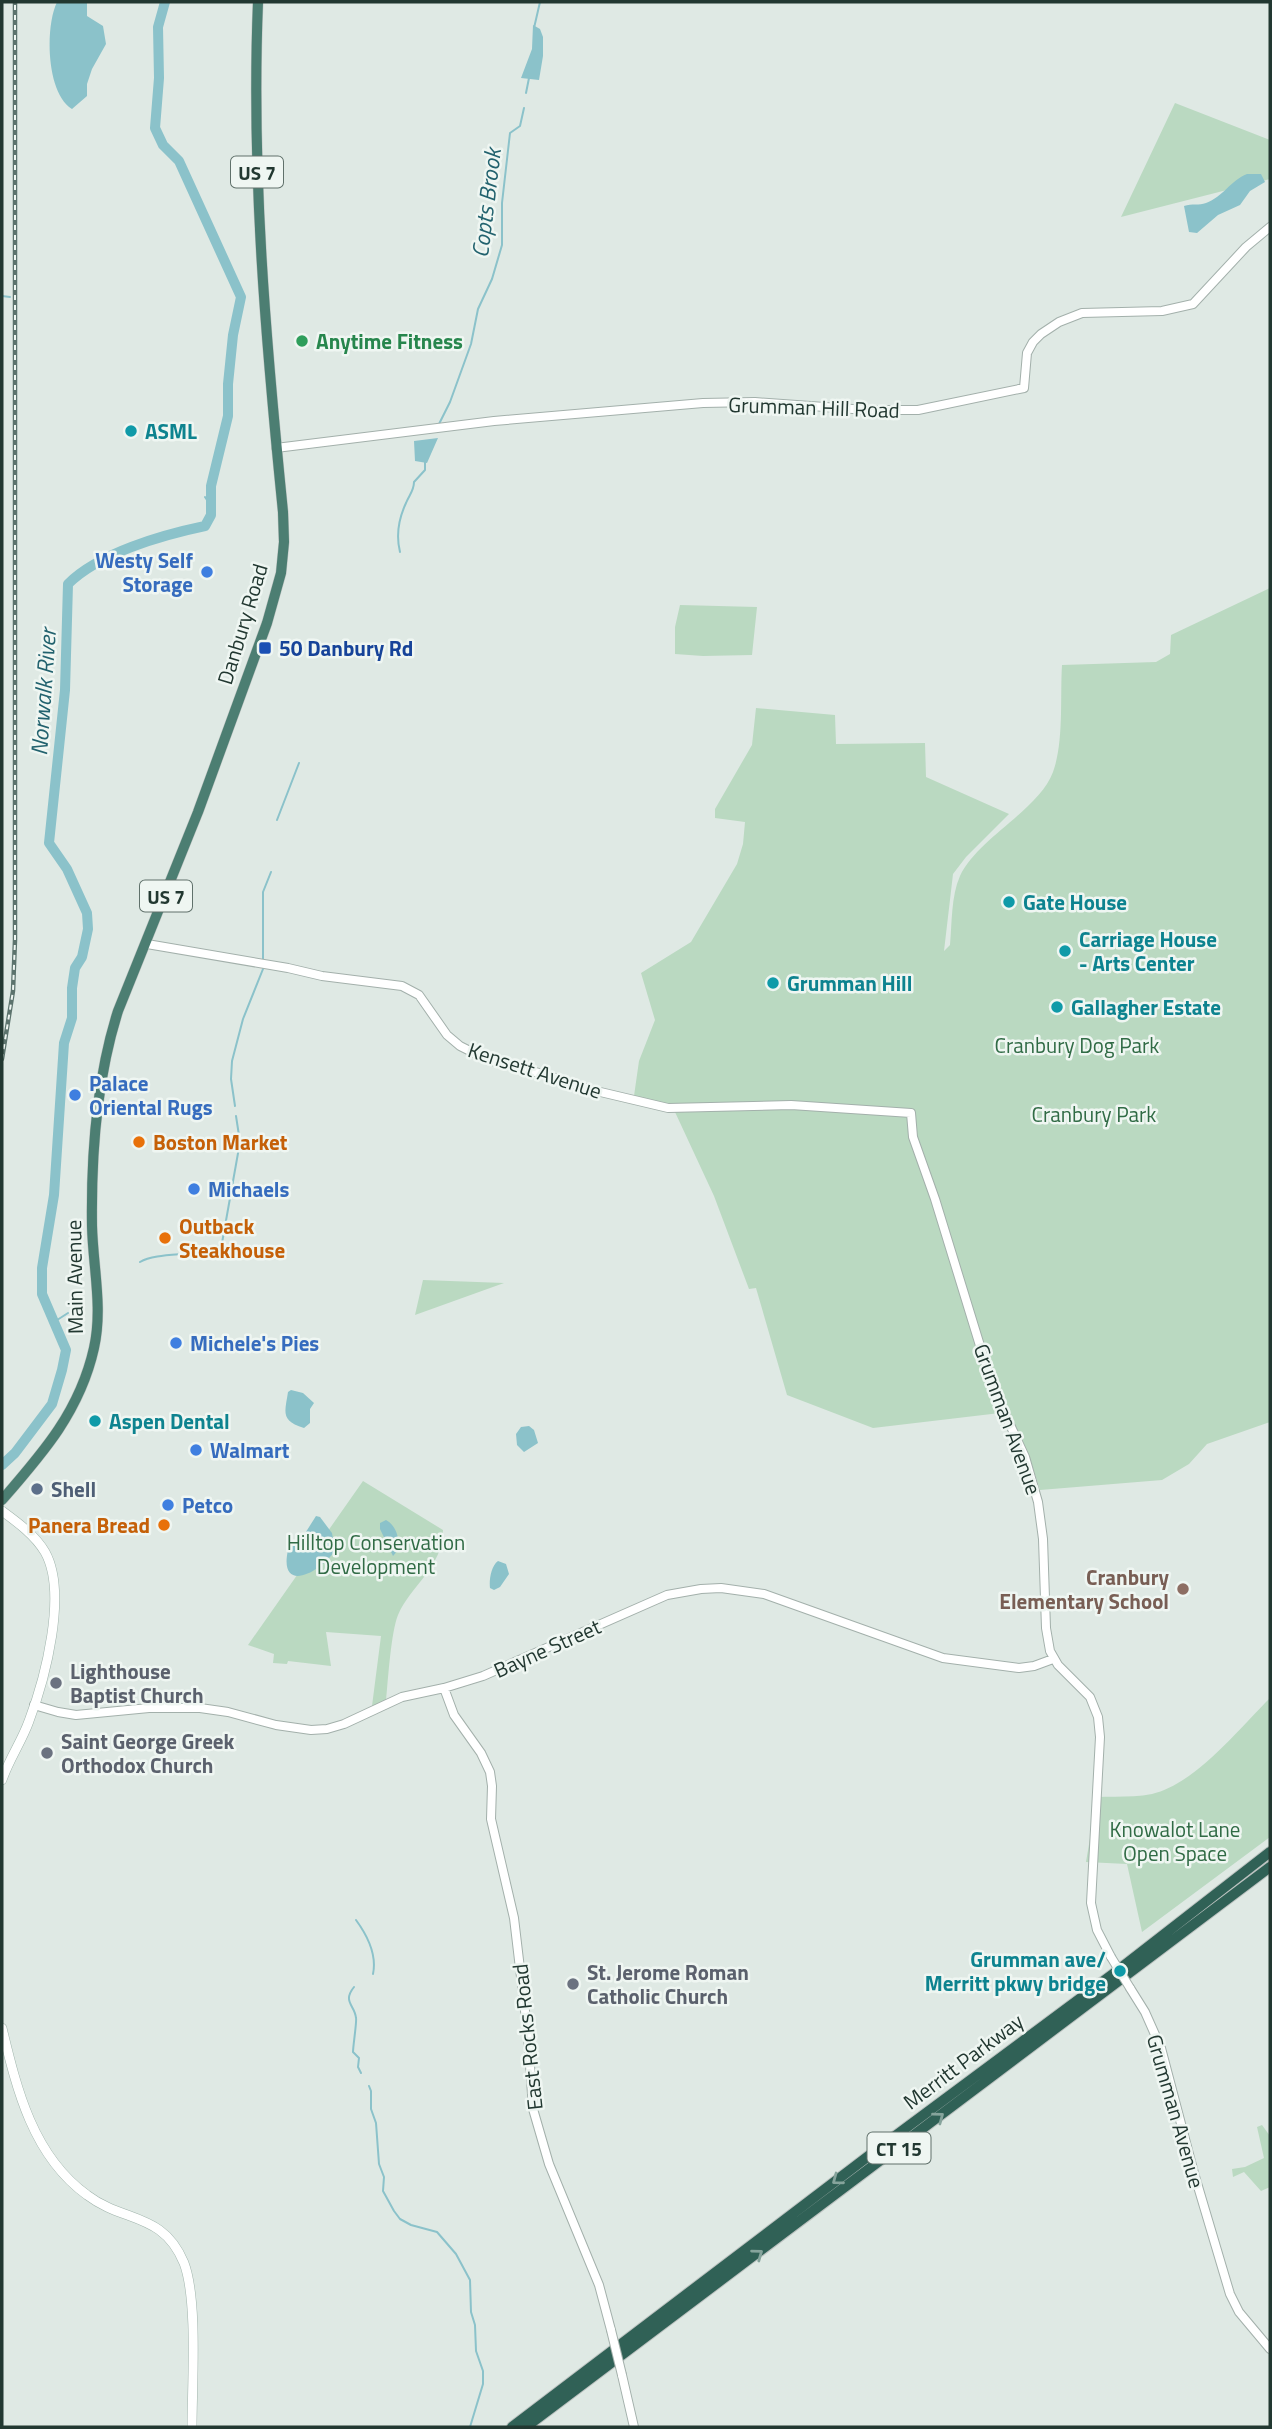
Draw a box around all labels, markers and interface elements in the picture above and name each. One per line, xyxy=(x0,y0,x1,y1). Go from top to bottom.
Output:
water label: Copts Brook xyxy=(462,144,510,259)
road number: US 7 xyxy=(231,156,283,188)
place label: Anytime Fitness xyxy=(316,325,463,357)
marker: Anytime Fitness xyxy=(294,333,310,349)
street label: Grumman Hill Road xyxy=(728,388,900,426)
place label: ASML xyxy=(145,415,197,447)
marker: ASML xyxy=(123,423,139,439)
place label: Westy Self Storage xyxy=(95,544,193,600)
street label: Danbury Road xyxy=(208,560,276,688)
marker: Westy Self Storage xyxy=(199,564,215,580)
water label: Norwalk River xyxy=(21,625,65,757)
place label: 50 Danbury Rd xyxy=(279,632,413,664)
marker: 50 Danbury Rd xyxy=(257,640,273,656)
road number: US 7 xyxy=(140,880,192,912)
place label: Gate House xyxy=(1023,886,1127,918)
marker: Gate House xyxy=(1001,894,1017,910)
place label: Carriage House - Arts Center xyxy=(1079,923,1217,979)
marker: Carriage House - Arts Center xyxy=(1057,943,1073,959)
place label: Grumman Hill xyxy=(787,967,912,999)
marker: Grumman Hill xyxy=(765,975,781,991)
place label: Gallagher Estate xyxy=(1071,991,1221,1023)
marker: Gallagher Estate xyxy=(1049,999,1065,1015)
park label: Cranbury Dog Park xyxy=(995,1029,1159,1061)
street label: Kensett Avenue xyxy=(464,1033,606,1107)
place label: Palace Oriental Rugs xyxy=(89,1067,213,1123)
marker: Palace Oriental Rugs xyxy=(67,1087,83,1103)
park label: Cranbury Park xyxy=(1032,1098,1156,1130)
place label: Boston Market xyxy=(153,1126,288,1158)
marker: Boston Market xyxy=(131,1134,147,1150)
place label: Michaels xyxy=(208,1173,290,1205)
marker: Michaels xyxy=(186,1181,202,1197)
place label: Outback Steakhouse xyxy=(179,1210,285,1266)
street label: Main Avenue xyxy=(57,1220,91,1334)
marker: Outback Steakhouse xyxy=(157,1230,173,1246)
place label: Michele's Pies xyxy=(190,1327,319,1359)
marker: Michele's Pies xyxy=(168,1335,184,1351)
street label: Grumman Avenue xyxy=(966,1339,1050,1499)
place label: Aspen Dental xyxy=(109,1405,230,1437)
marker: Aspen Dental xyxy=(87,1413,103,1429)
place label: Walmart xyxy=(210,1434,290,1466)
marker: Walmart xyxy=(188,1442,204,1458)
place label: Shell xyxy=(51,1473,96,1505)
marker: Shell xyxy=(29,1481,45,1497)
place label: Petco xyxy=(182,1489,233,1521)
marker: Petco xyxy=(160,1497,176,1513)
place label: Panera Bread xyxy=(28,1509,150,1541)
marker: Panera Bread xyxy=(156,1517,172,1533)
park label: Hilltop Conservation Development xyxy=(287,1526,465,1582)
place label: Cranbury Elementary School xyxy=(999,1561,1169,1617)
marker: Cranbury Elementary School xyxy=(1175,1581,1191,1597)
street label: Bayne Street xyxy=(488,1610,606,1686)
place label: Lighthouse Baptist Church xyxy=(70,1655,204,1711)
marker: Lighthouse Baptist Church xyxy=(48,1675,64,1691)
place label: Saint George Greek Orthodox Church xyxy=(61,1725,235,1781)
marker: Saint George Greek Orthodox Church xyxy=(39,1745,55,1761)
park label: Knowalot Lane Open Space xyxy=(1110,1813,1240,1869)
place label: Grumman ave/ Merritt pkwy bridge xyxy=(925,1943,1106,1999)
place label: St. Jerome Roman Catholic Church xyxy=(587,1956,749,2012)
street label: East Rocks Road xyxy=(503,1962,551,2112)
marker: Grumman ave/ Merritt pkwy bridge xyxy=(1112,1963,1128,1979)
marker: St. Jerome Roman Catholic Church xyxy=(565,1976,581,1992)
street label: Merritt Parkway xyxy=(896,2005,1030,2117)
street label: Grumman Avenue xyxy=(1139,2030,1213,2192)
one-way arrow xyxy=(931,2113,944,2125)
road number: CT 15 xyxy=(867,2132,930,2164)
one-way arrow xyxy=(832,2172,845,2184)
one-way arrow xyxy=(750,2250,762,2262)

